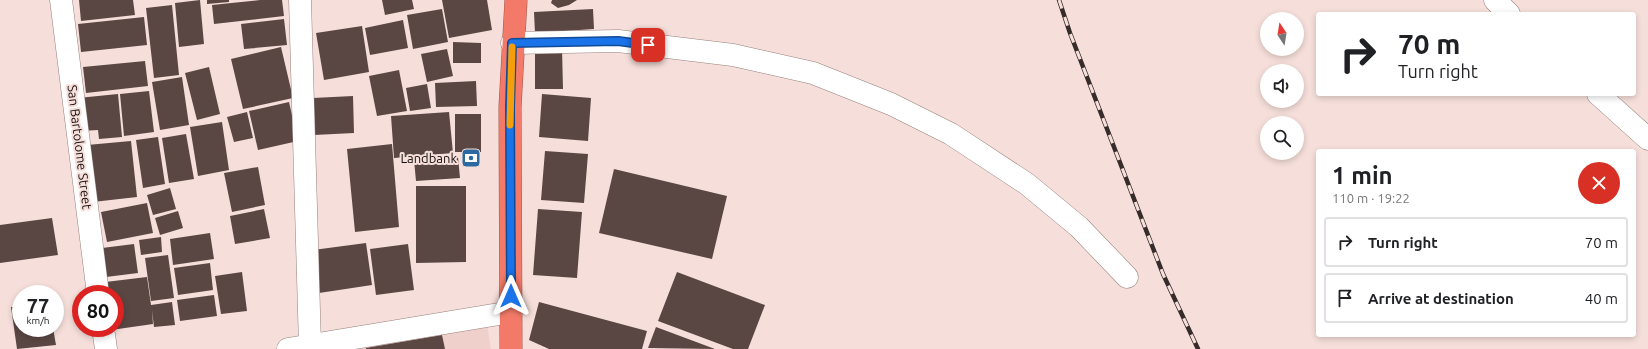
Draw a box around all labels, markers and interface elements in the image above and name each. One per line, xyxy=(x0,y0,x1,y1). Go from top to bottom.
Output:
north arrow xyxy=(1260,12,1304,56)
map controls xyxy=(1260,12,1304,160)
pin xyxy=(631,28,665,62)
icon: right xyxy=(1332,28,1384,80)
text: 70 m xyxy=(1398,28,1460,59)
icon: arrive xyxy=(637,34,659,56)
text: Turn right xyxy=(1398,61,1478,81)
button: sound xyxy=(1260,64,1304,108)
street label: San Bartolome Street xyxy=(65,84,95,210)
button: search xyxy=(1260,116,1304,160)
bank icon: Landbank xyxy=(460,147,482,169)
place label: Landbank xyxy=(400,151,457,165)
text: 1 min xyxy=(1332,162,1393,189)
button: close xyxy=(1578,162,1620,204)
text: 110 m · 19:22 xyxy=(1332,191,1410,205)
icon: right xyxy=(1334,231,1356,253)
text: Turn right xyxy=(1368,234,1438,251)
text: 70 m xyxy=(1585,234,1618,251)
position arrow xyxy=(490,275,532,317)
speed limit sign: 80 xyxy=(72,285,124,337)
icon: arrive xyxy=(1334,287,1356,309)
text: Arrive at destination xyxy=(1368,290,1514,307)
text: 40 m xyxy=(1585,290,1618,307)
text: 77 xyxy=(27,294,49,317)
text: km/h xyxy=(26,315,50,326)

